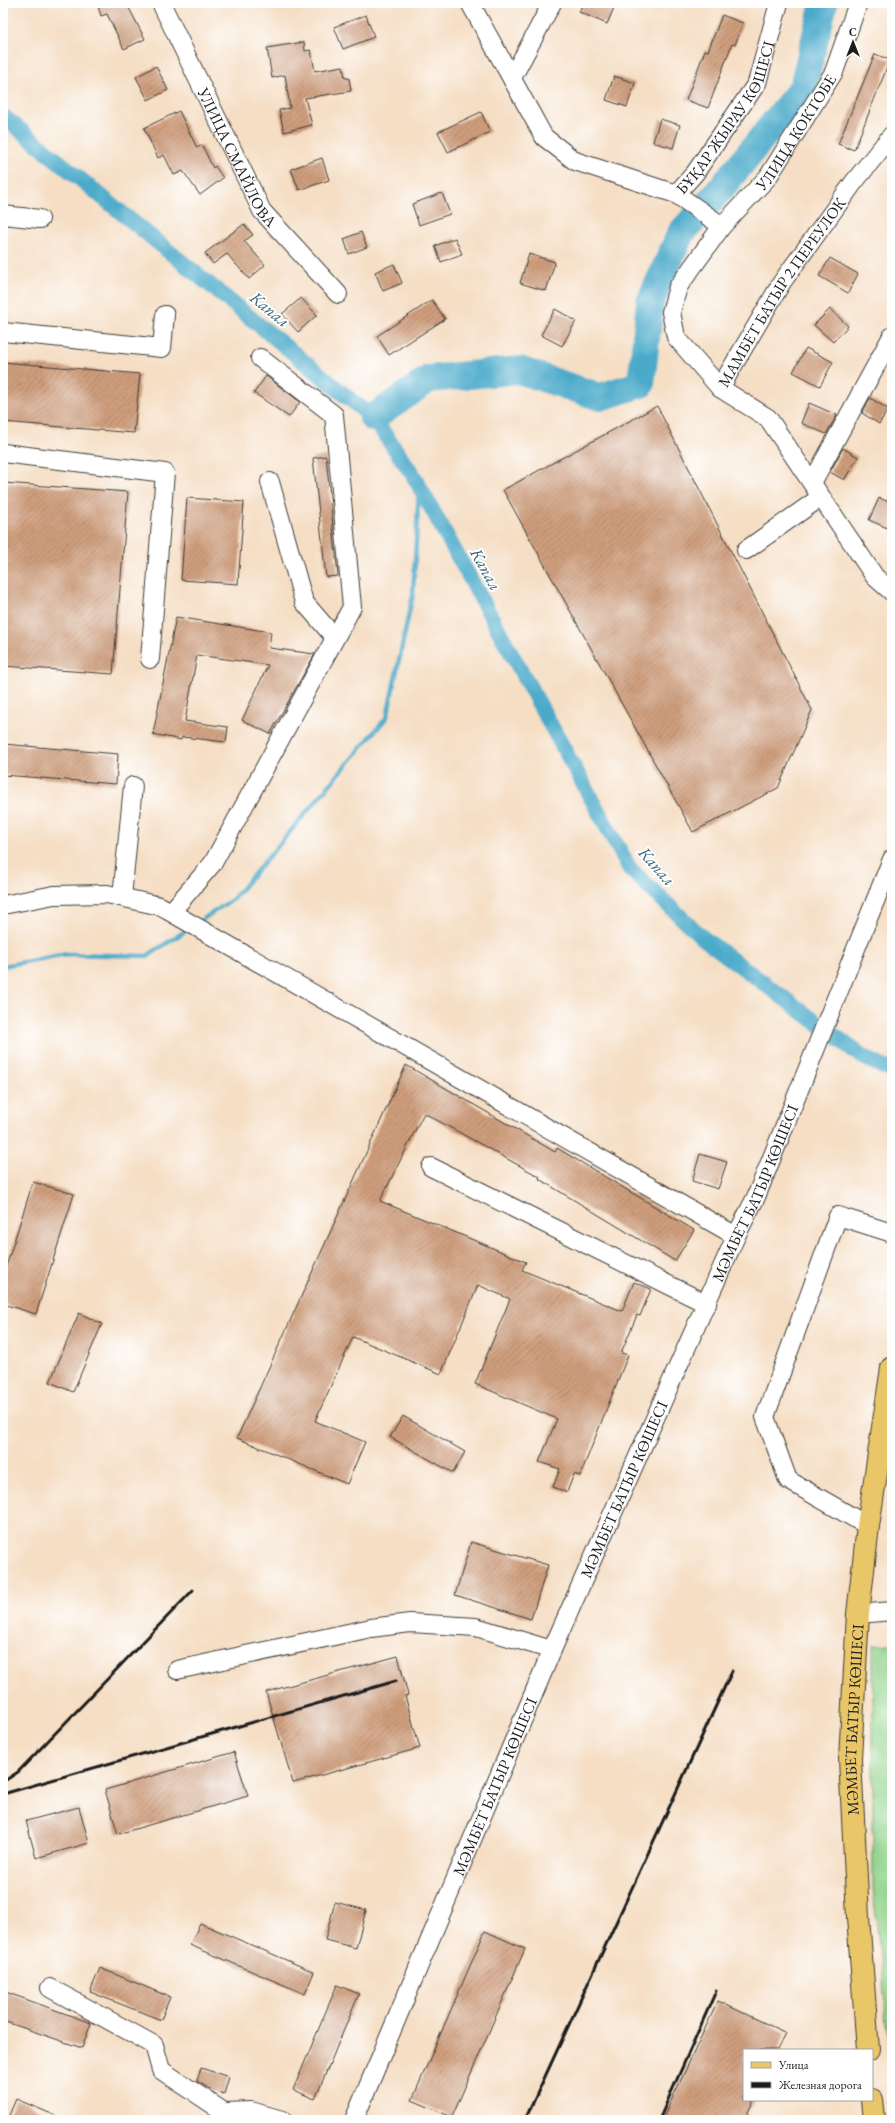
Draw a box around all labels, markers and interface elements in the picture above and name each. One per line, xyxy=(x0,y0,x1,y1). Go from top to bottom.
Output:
north arrow xyxy=(833,22,873,62)
text: С xyxy=(849,25,857,39)
street label: БҰҚАР ЖЫРАУ КӨШЕСІ xyxy=(671,38,779,198)
street label: УЛИЦА КОКТОБЕ xyxy=(750,70,841,195)
street label: УЛИЦА СМАЙЛОВА xyxy=(193,83,282,232)
street label: МАМБЕТ БАТЫР 2 ПЕРЕУЛОК xyxy=(712,193,850,391)
water label: Капал xyxy=(245,286,294,332)
water label: Капал xyxy=(465,543,507,594)
water label: Капал xyxy=(633,841,680,890)
street label: МӘМБЕТ БАТЫР КӨШЕСІ xyxy=(707,1101,803,1285)
street label: МӘМБЕТ БАТЫР КӨШЕСІ xyxy=(575,1397,672,1581)
street label: МӘМБЕТ БАТЫР КӨШЕСІ xyxy=(839,1623,868,1816)
street label: МӘМБЕТ БАТЫР КӨШЕСІ xyxy=(448,1694,542,1879)
legend xyxy=(743,2049,873,2101)
text: Улица xyxy=(778,2057,809,2073)
text: Железная дорога xyxy=(778,2077,862,2093)

